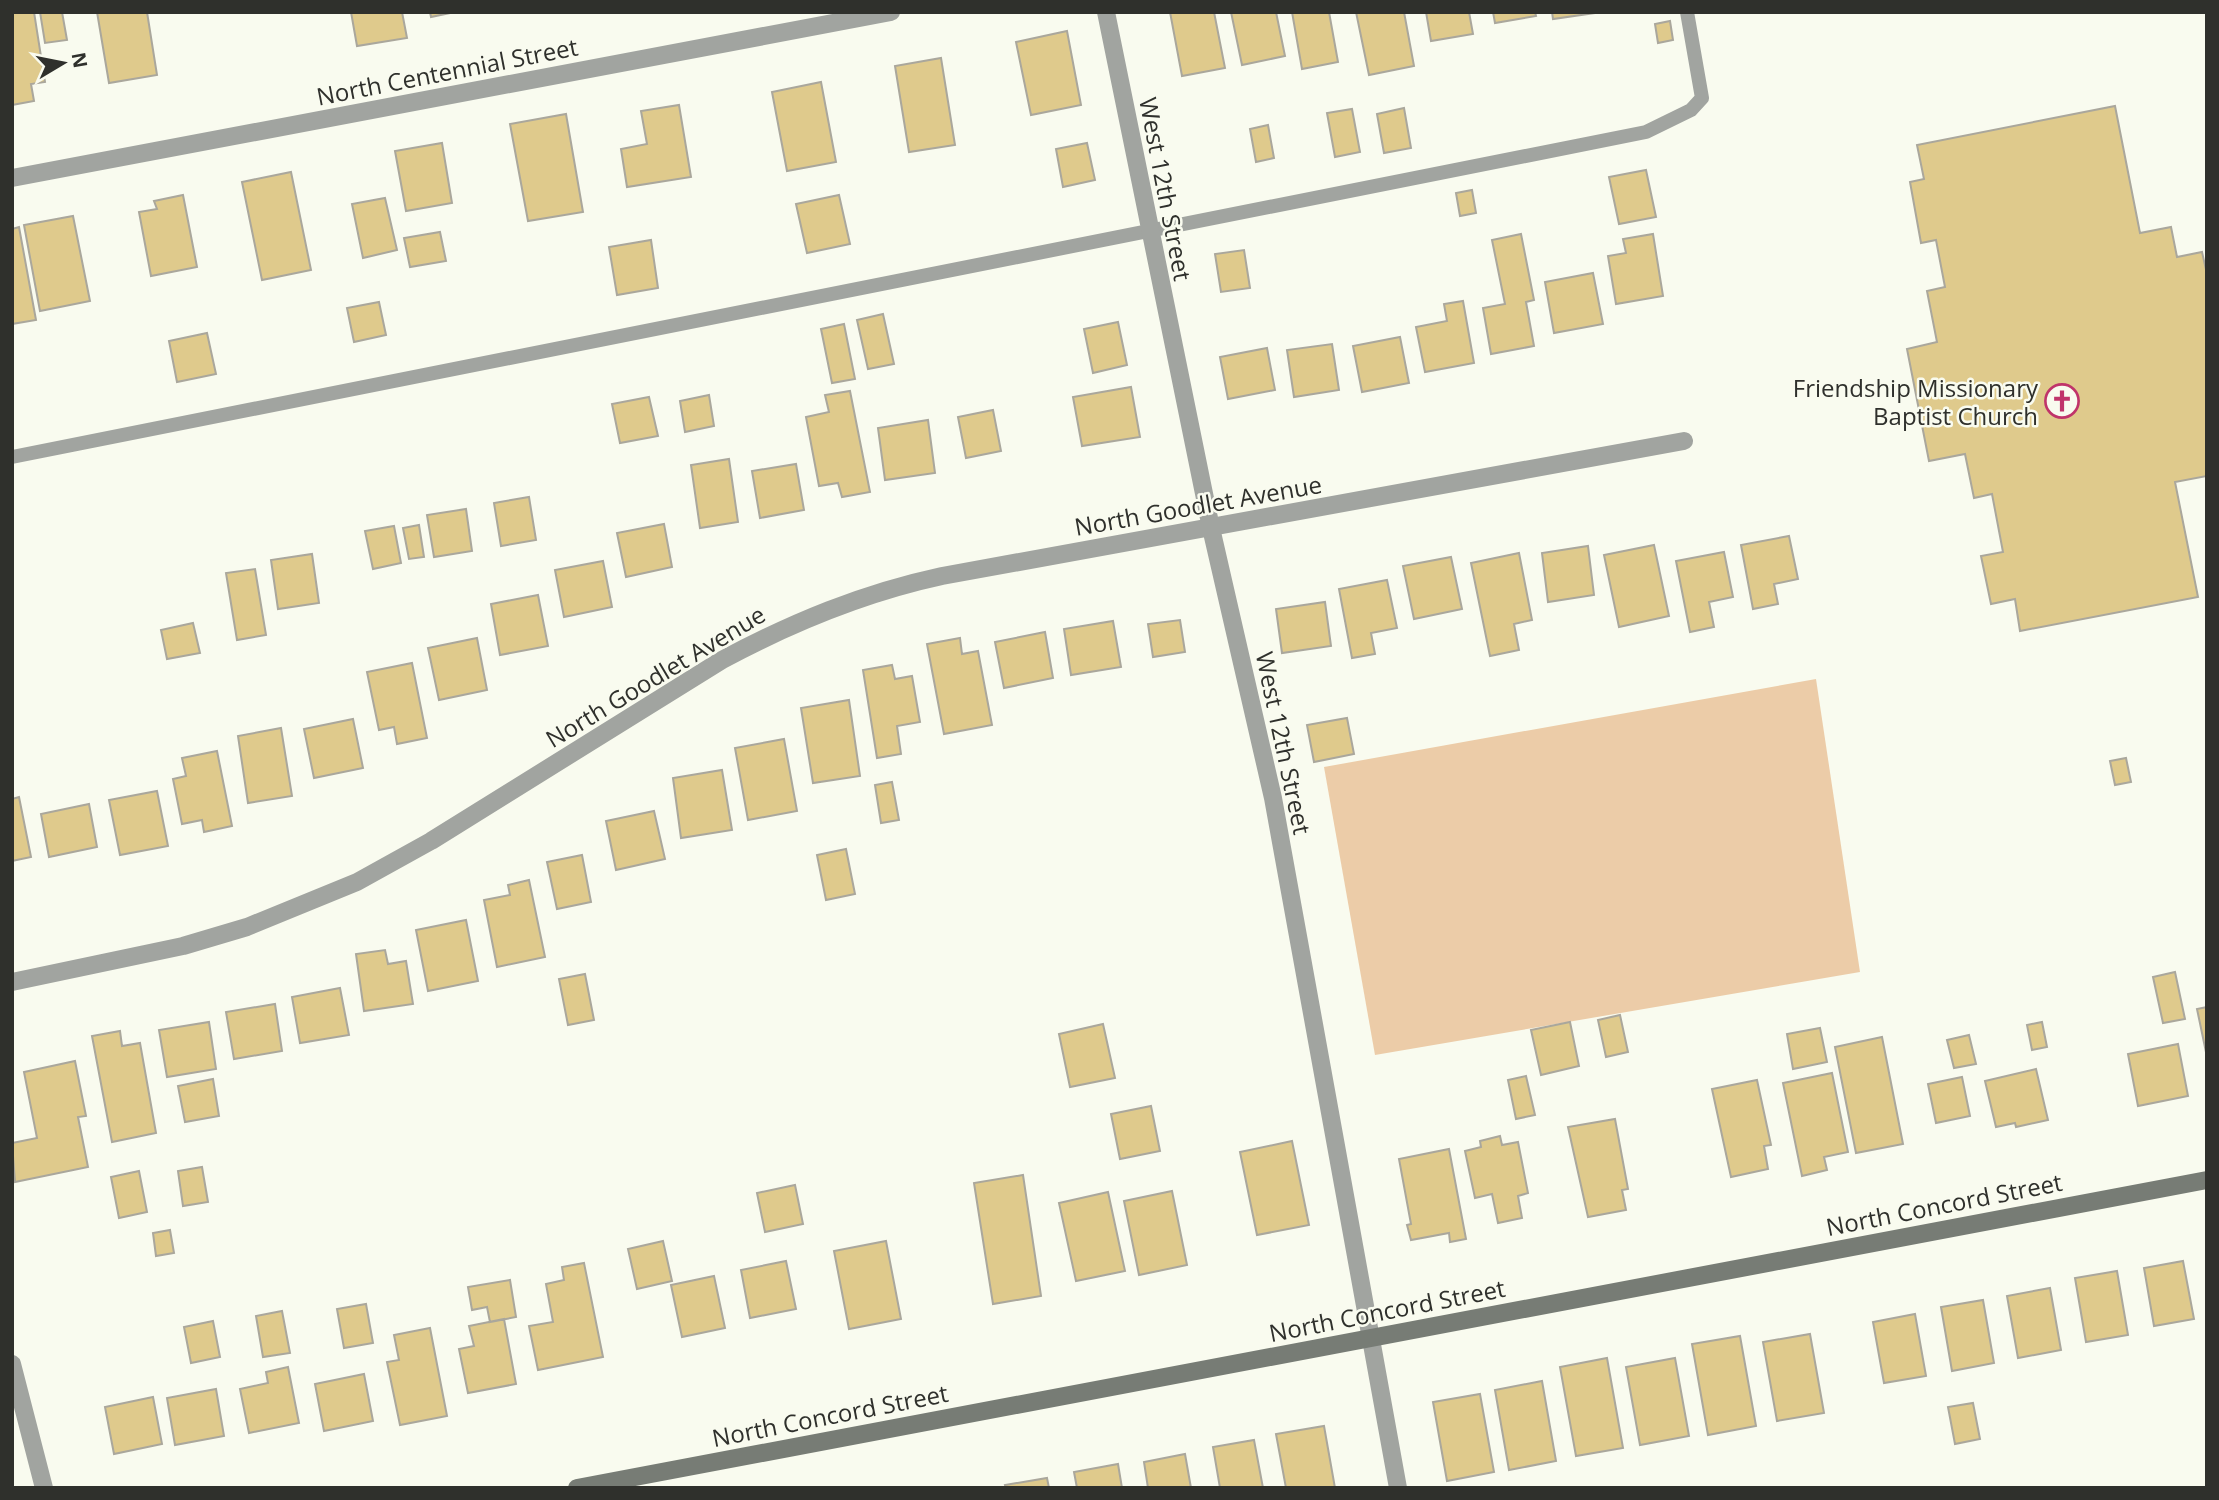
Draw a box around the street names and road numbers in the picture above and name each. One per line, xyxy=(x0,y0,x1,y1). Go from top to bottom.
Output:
street label: North Centennial Street xyxy=(314,29,580,113)
street label: West 12th Street xyxy=(1132,95,1200,283)
street label: North Goodlet Avenue xyxy=(1072,467,1324,543)
street label: North Goodlet Avenue xyxy=(539,597,771,755)
street label: West 12th Street xyxy=(1249,649,1319,837)
street label: North Concord Street xyxy=(1823,1165,2065,1243)
street label: North Concord Street xyxy=(1266,1271,1508,1349)
street label: North Concord Street xyxy=(709,1376,951,1454)

